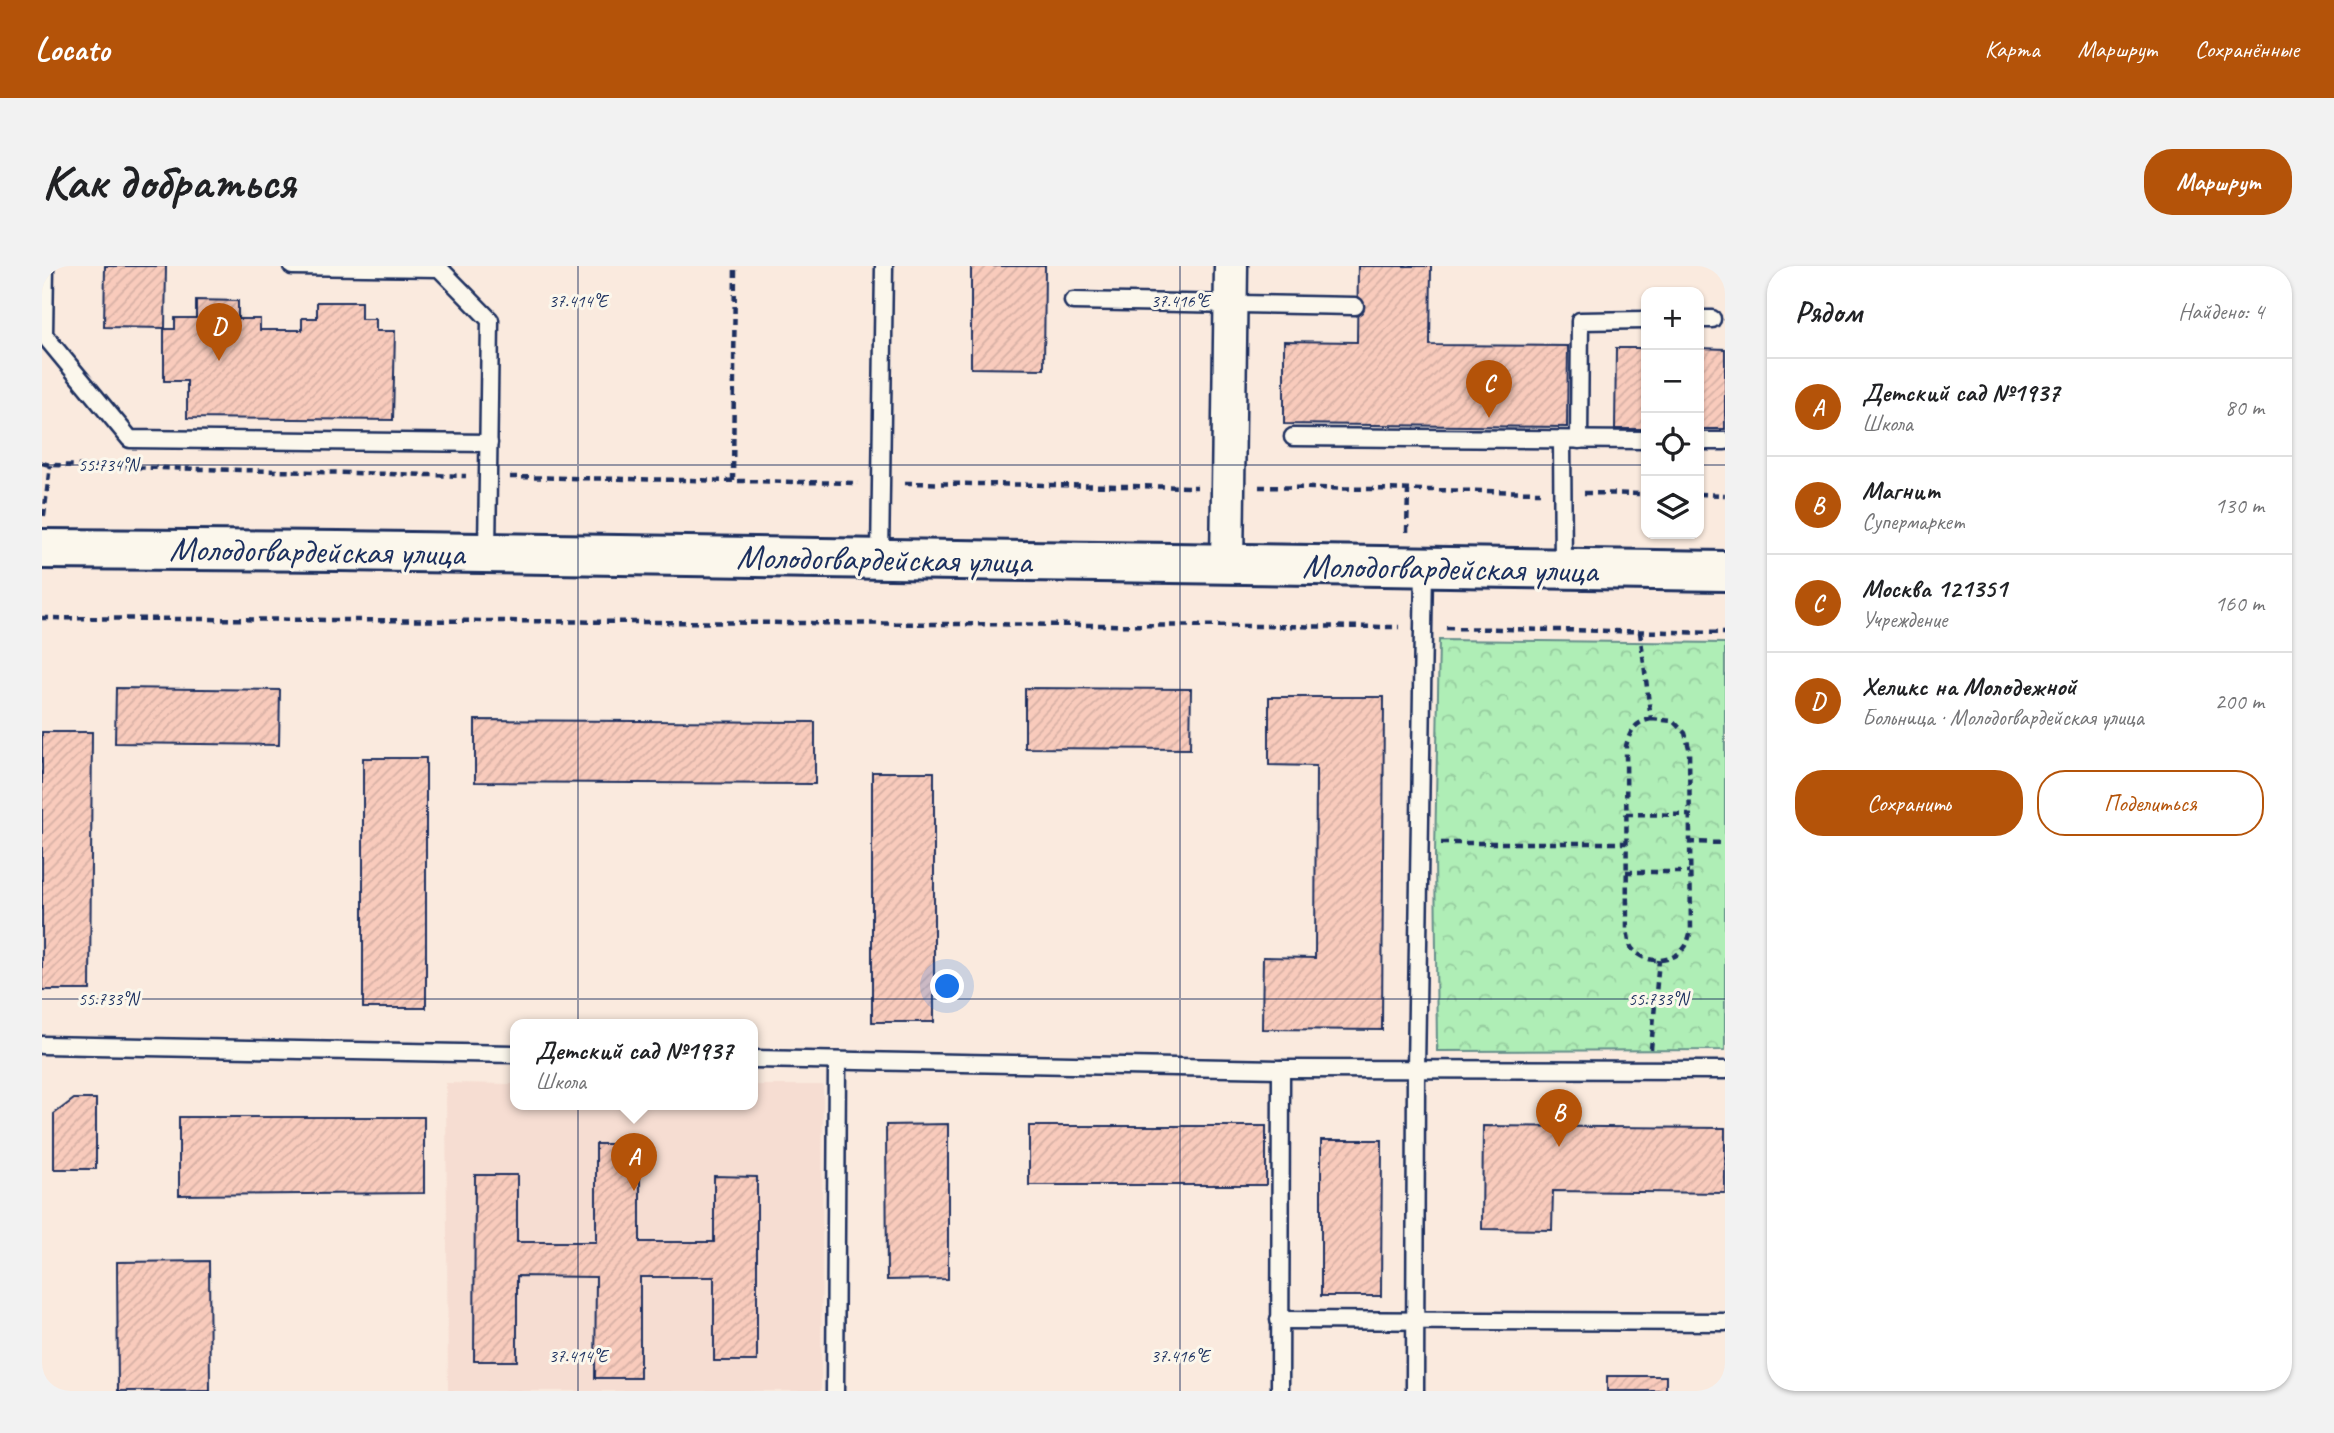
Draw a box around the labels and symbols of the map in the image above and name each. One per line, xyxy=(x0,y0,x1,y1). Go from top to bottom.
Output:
text: 37.414°E xyxy=(549,290,610,312)
text: 37.416°E xyxy=(1151,290,1212,312)
pin: D xyxy=(196,303,242,361)
pin: C xyxy=(1466,360,1512,418)
text: 55.734°N xyxy=(78,454,141,476)
street label: Молодогвардейская улица xyxy=(169,526,467,576)
street label: Молодогвардейская улица xyxy=(736,534,1034,584)
street label: Молодогвардейская улица xyxy=(1302,543,1600,593)
your location xyxy=(930,969,964,1003)
text: 55.733°N xyxy=(78,988,141,1010)
text: 55.733°N xyxy=(1628,988,1691,1010)
pin: B xyxy=(1536,1089,1582,1147)
pin: A xyxy=(611,1133,657,1191)
text: 37.414°E xyxy=(549,1345,610,1367)
text: 37.416°E xyxy=(1151,1345,1212,1367)

